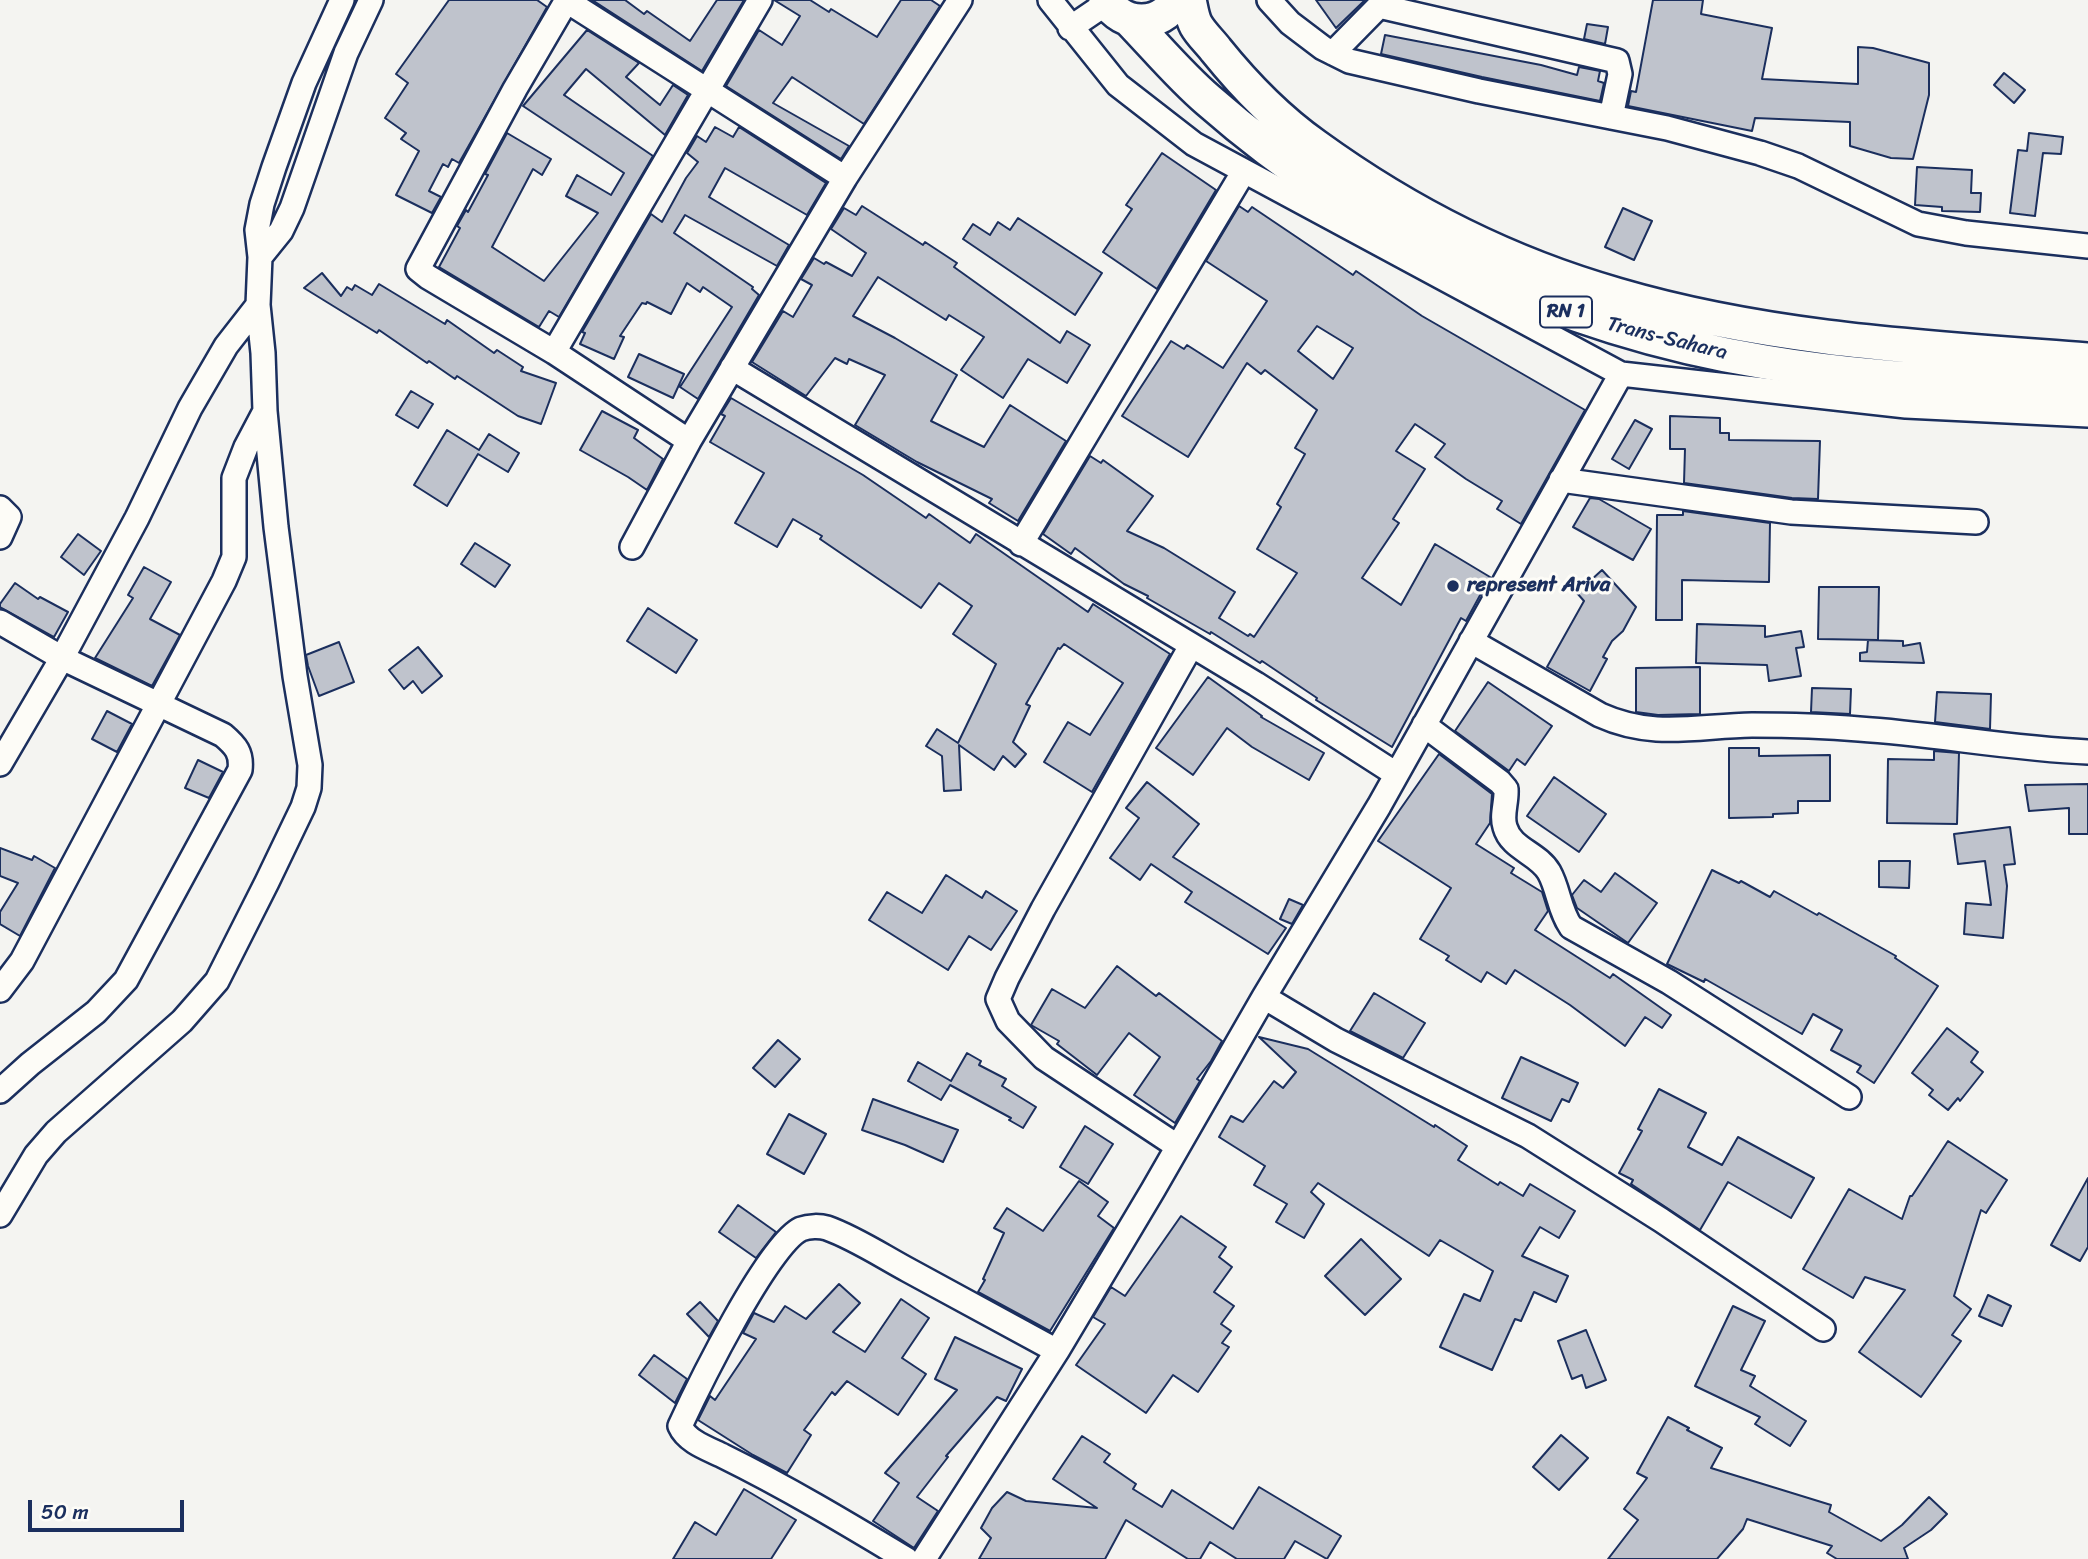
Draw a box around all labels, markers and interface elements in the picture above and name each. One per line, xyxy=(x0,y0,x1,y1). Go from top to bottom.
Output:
road number: RN 1 xyxy=(1540,296,1592,328)
street label: Trans-Sahara xyxy=(1604,312,1730,366)
place label: represent Ariva xyxy=(1467,573,1610,599)
marker: represent Ariva xyxy=(1445,578,1461,594)
scale bar xyxy=(32,1486,187,1530)
text: 50 m xyxy=(41,1493,89,1531)

